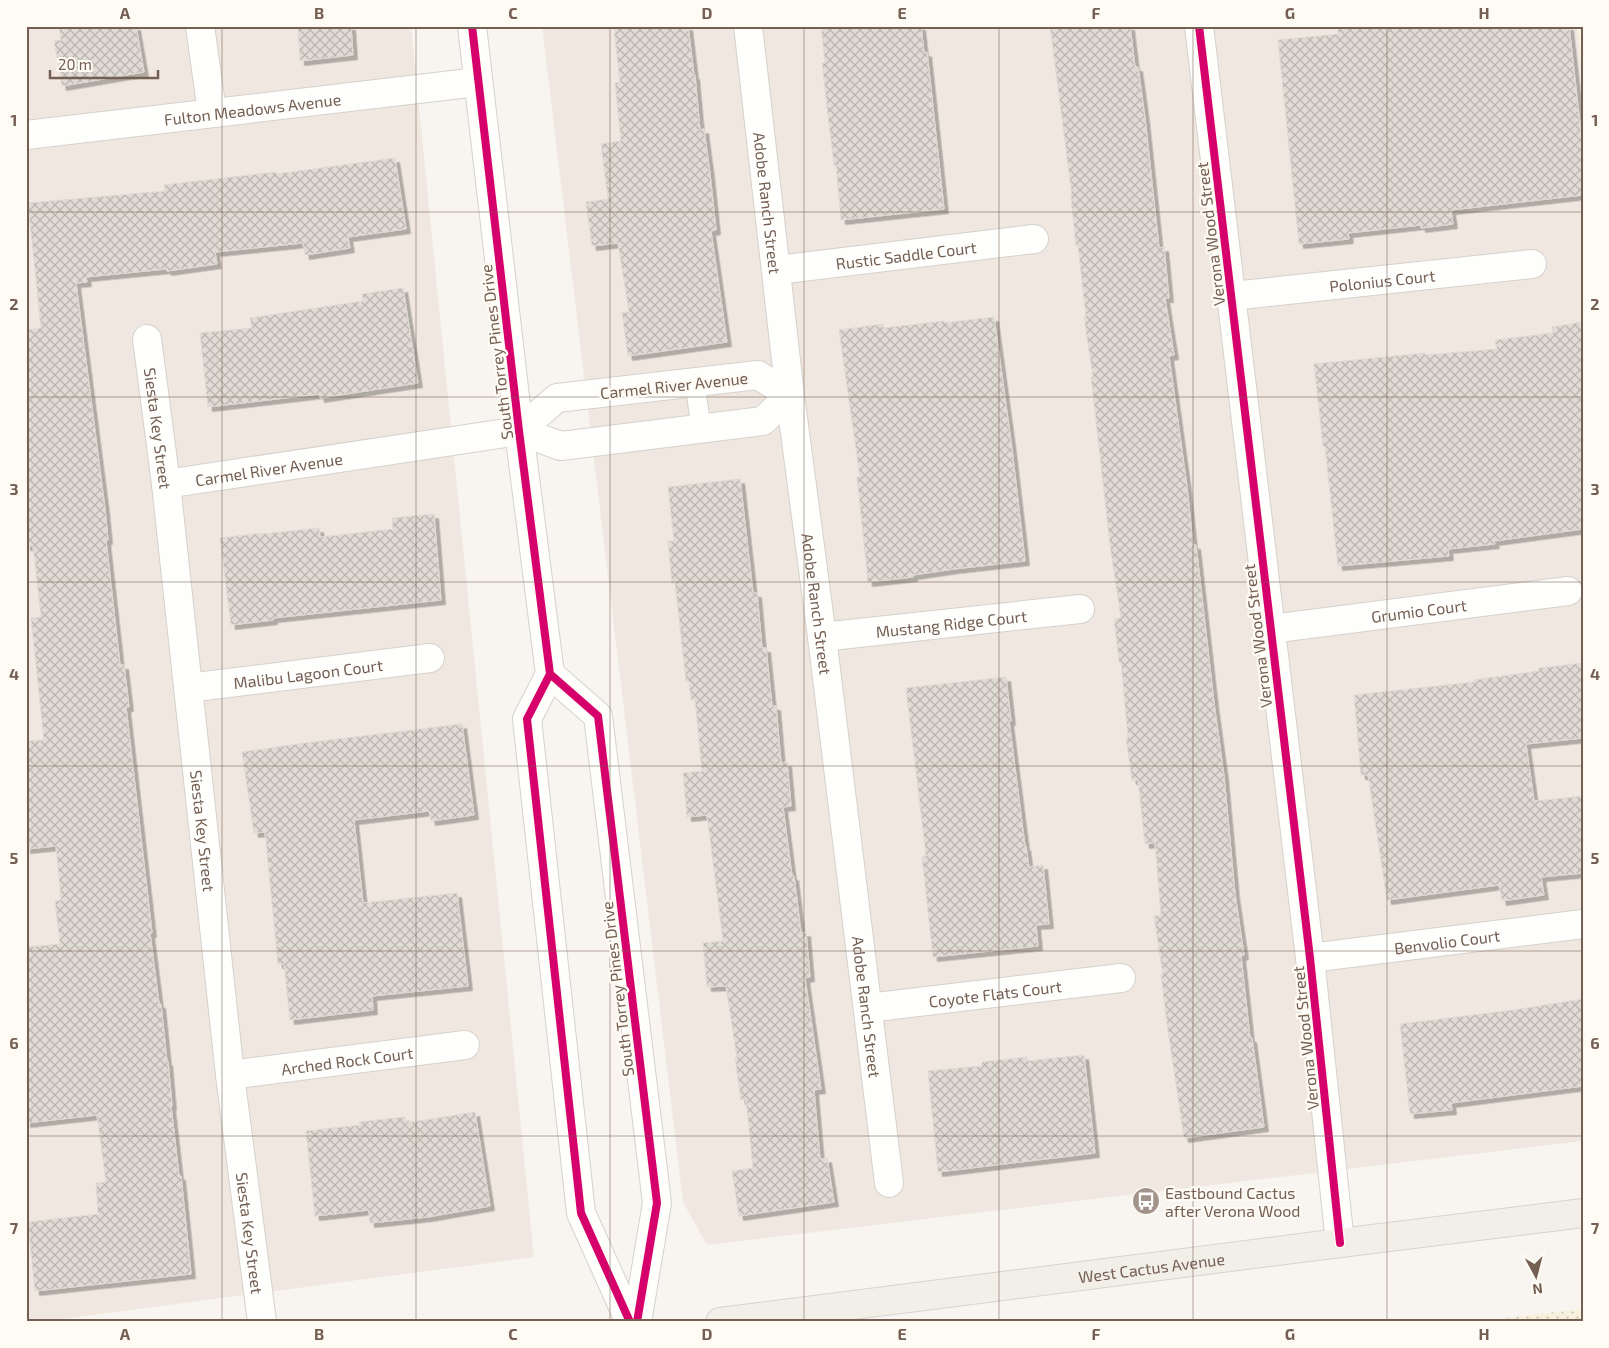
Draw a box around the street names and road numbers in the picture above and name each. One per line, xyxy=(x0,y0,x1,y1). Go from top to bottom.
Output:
street label: Fulton Meadows Avenue xyxy=(163,89,342,128)
street label: Adobe Ranch Street xyxy=(751,131,786,275)
street label: Verona Wood Street xyxy=(1192,161,1228,307)
street label: Rustic Saddle Court xyxy=(835,237,977,272)
street label: South Torrey Pines Drive xyxy=(476,263,516,441)
street label: Polonius Court xyxy=(1328,265,1436,295)
street label: Siesta Key Street xyxy=(141,366,176,490)
street label: Carmel River Avenue xyxy=(599,368,749,402)
street label: Carmel River Avenue xyxy=(194,448,344,489)
street label: Adobe Ranch Street xyxy=(799,532,836,676)
street label: Verona Wood Street xyxy=(1239,563,1275,709)
street label: Grumio Court xyxy=(1370,595,1468,626)
street label: Mustang Ridge Court xyxy=(875,605,1028,641)
street label: Malibu Lagoon Court xyxy=(232,654,384,692)
street label: Siesta Key Street xyxy=(188,769,220,892)
street label: South Torrey Pines Drive xyxy=(597,900,637,1078)
street label: Benvolio Court xyxy=(1393,925,1501,957)
street label: Adobe Ranch Street xyxy=(849,935,885,1079)
street label: Verona Wood Street xyxy=(1288,965,1322,1111)
street label: Coyote Flats Court xyxy=(928,976,1063,1010)
street label: Arched Rock Court xyxy=(280,1042,414,1078)
street label: Siesta Key Street xyxy=(233,1171,268,1295)
street label: West Cactus Avenue xyxy=(1077,1248,1226,1286)

